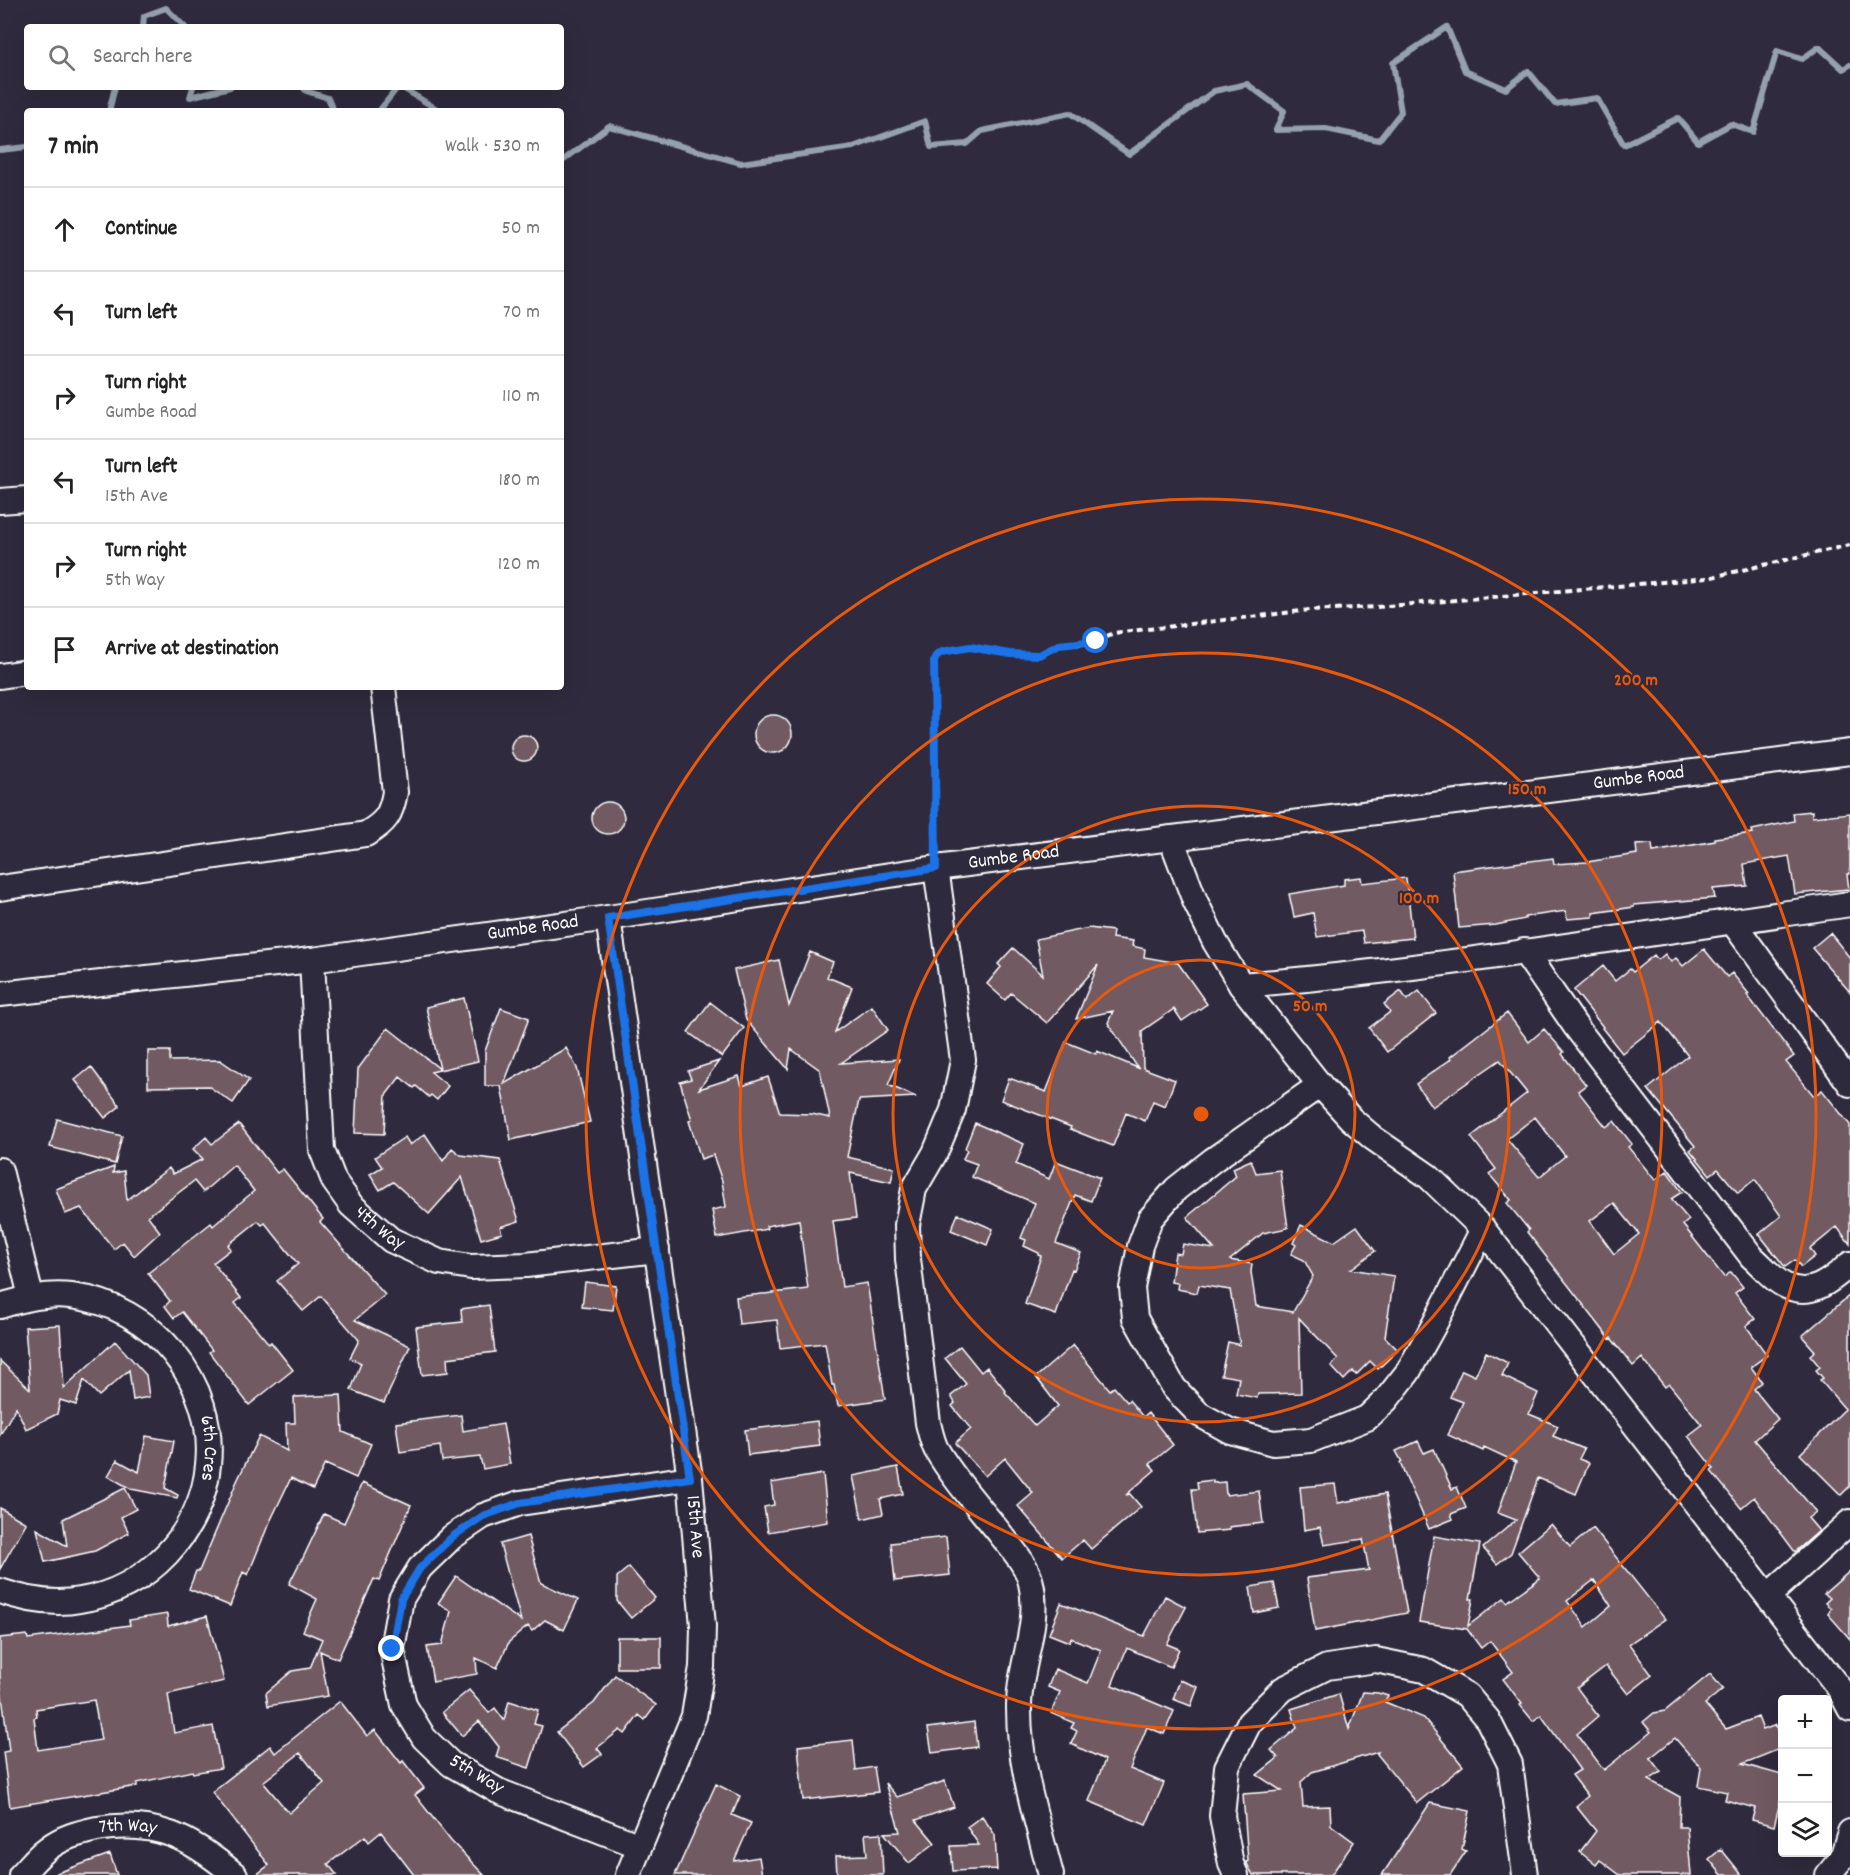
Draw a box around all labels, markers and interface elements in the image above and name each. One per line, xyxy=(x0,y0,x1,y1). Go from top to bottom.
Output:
search box xyxy=(24,24,564,90)
icon: search xyxy=(45,41,78,74)
text: Search here xyxy=(93,42,192,73)
text: 7 min xyxy=(48,129,99,166)
text: Walk · 530 m xyxy=(445,133,540,161)
icon: ahead xyxy=(48,213,81,246)
text: Continue xyxy=(105,214,177,245)
text: 50 m xyxy=(502,215,540,243)
icon: left xyxy=(48,297,81,330)
text: Turn left xyxy=(105,298,177,329)
text: 70 m xyxy=(503,299,540,327)
text: Turn right xyxy=(105,368,187,399)
icon: right xyxy=(48,381,81,414)
text: 110 m xyxy=(502,383,540,411)
text: Gumbe Road xyxy=(105,399,197,427)
text: Turn left xyxy=(105,452,177,483)
icon: left xyxy=(48,465,81,498)
text: 180 m xyxy=(498,467,540,495)
text: 15th Ave xyxy=(105,483,168,511)
text: Turn right xyxy=(105,536,187,567)
icon: right xyxy=(48,549,81,582)
text: 120 m xyxy=(498,551,540,579)
text: 5th Way xyxy=(105,567,164,595)
route start xyxy=(1082,627,1108,653)
icon: arrive xyxy=(48,633,81,666)
text: Arrive at destination xyxy=(105,634,279,665)
text: 200 m xyxy=(1614,669,1658,694)
street label: Gumbe Road xyxy=(1591,759,1686,798)
text: 150 m xyxy=(1508,778,1546,803)
street label: Gumbe Road xyxy=(966,838,1061,878)
text: 100 m xyxy=(1399,887,1439,912)
street label: Gumbe Road xyxy=(485,908,580,949)
text: 50 m xyxy=(1293,995,1327,1020)
centre of rings xyxy=(1191,1104,1211,1124)
street label: 4th Way xyxy=(348,1200,410,1259)
street label: 6th Cres xyxy=(191,1413,223,1483)
street label: 15th Ave xyxy=(678,1494,711,1560)
route end xyxy=(378,1635,404,1661)
map controls xyxy=(1778,1695,1832,1857)
button: + xyxy=(1778,1695,1832,1749)
street label: 5th Way xyxy=(443,1748,509,1803)
button: − xyxy=(1778,1749,1832,1803)
button: layers xyxy=(1778,1803,1832,1857)
street label: 7th Way xyxy=(97,1812,160,1844)

